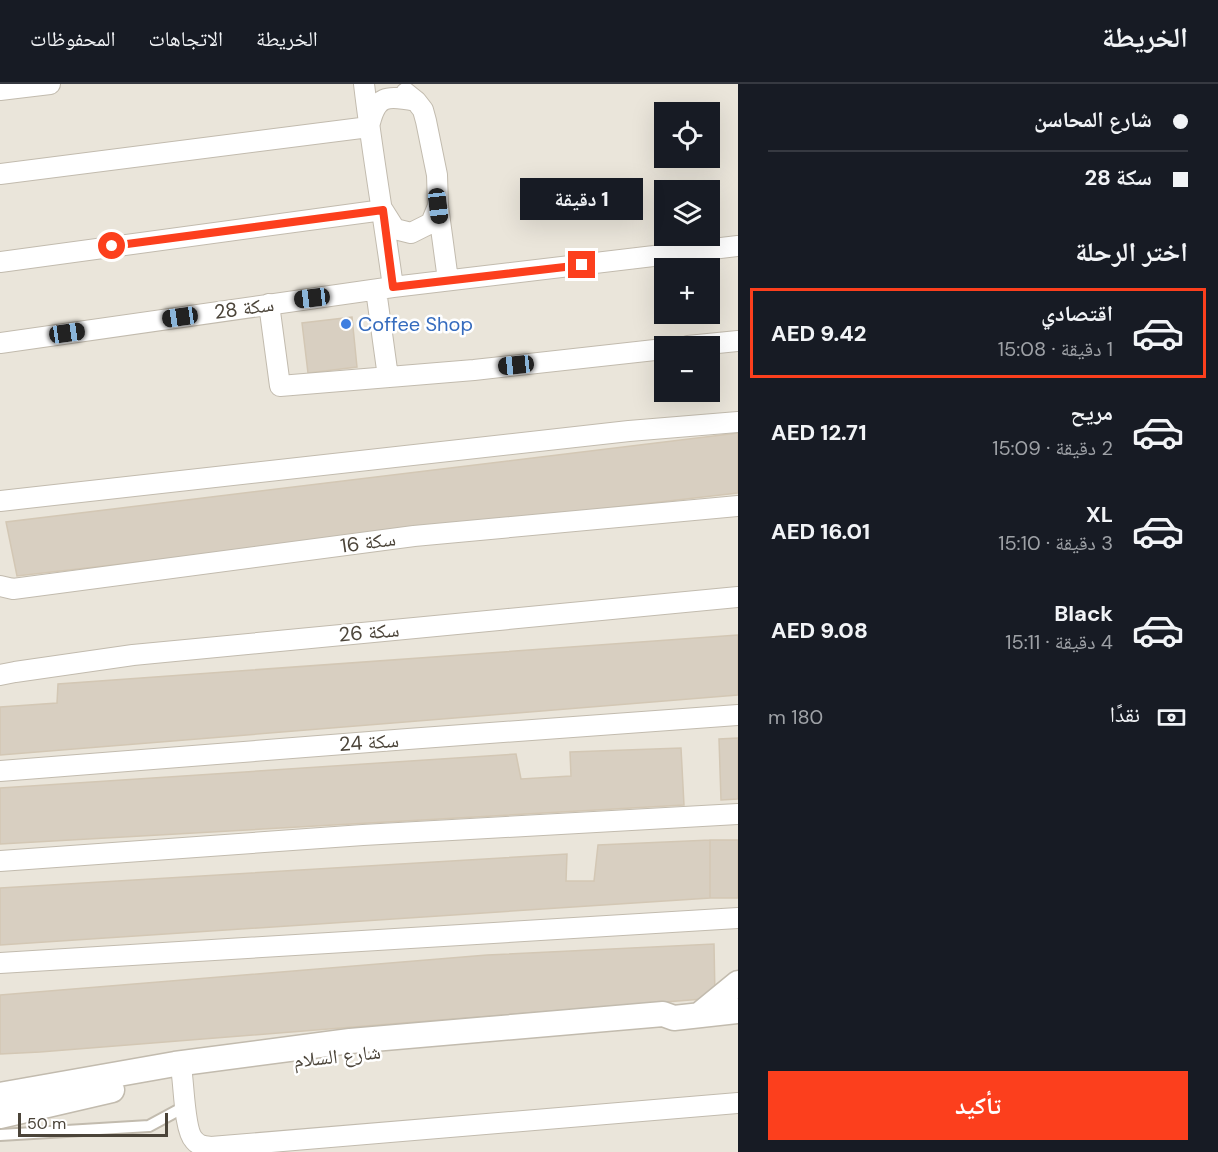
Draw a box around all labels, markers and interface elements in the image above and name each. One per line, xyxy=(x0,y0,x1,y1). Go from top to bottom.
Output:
text: الخريطة xyxy=(1102,19,1188,56)
text: المحفوظات xyxy=(30,25,115,53)
text: الاتجاهات xyxy=(148,25,223,53)
text: الخريطة xyxy=(256,25,318,53)
map controls xyxy=(654,102,720,402)
button: locate xyxy=(654,102,720,168)
text: شارع المحاسن xyxy=(1034,105,1152,134)
text: سكة 28 xyxy=(1084,163,1152,192)
callout: 1 دقيقة xyxy=(520,178,644,220)
button: layers xyxy=(654,180,720,246)
text: 1 دقيقة xyxy=(554,186,609,212)
car xyxy=(427,187,449,225)
route start xyxy=(98,232,125,259)
text: اختر الرحلة xyxy=(1075,234,1188,269)
route end xyxy=(568,251,595,278)
button: + xyxy=(654,258,720,324)
car xyxy=(293,287,331,309)
street label: سكة 28 xyxy=(212,291,276,325)
text: اقتصادي xyxy=(1041,299,1113,328)
car xyxy=(161,306,199,328)
icon: car xyxy=(1131,306,1185,360)
place label: Coffee Shop xyxy=(358,311,473,337)
marker: Coffee Shop xyxy=(339,317,353,331)
text: AED 9.42 xyxy=(771,319,866,348)
car xyxy=(48,322,86,344)
button: − xyxy=(654,336,720,402)
text: 1 دقيقة · 15:08 xyxy=(998,336,1113,362)
car xyxy=(497,354,535,376)
text: مريح xyxy=(1070,398,1113,427)
icon: car xyxy=(1131,405,1185,459)
text: AED 12.71 xyxy=(771,418,867,447)
text: 2 دقيقة · 15:09 xyxy=(992,435,1113,461)
text: XL xyxy=(1086,500,1113,529)
icon: car xyxy=(1131,504,1185,558)
text: AED 16.01 xyxy=(771,517,870,546)
street label: سكة 16 xyxy=(339,525,397,559)
text: 3 دقيقة · 15:10 xyxy=(998,530,1113,556)
text: Black xyxy=(1054,599,1113,628)
icon: car xyxy=(1131,603,1185,657)
street label: سكة 26 xyxy=(338,616,400,648)
text: AED 9.08 xyxy=(771,616,868,645)
text: 4 دقيقة · 15:11 xyxy=(1005,629,1113,655)
text: نقدًا xyxy=(1110,700,1140,729)
icon: cash xyxy=(1155,701,1188,734)
text: 180 m xyxy=(768,704,823,730)
street label: سكة 24 xyxy=(338,727,400,757)
street label: شارع السلام xyxy=(292,1038,382,1075)
button: تأكيد xyxy=(768,1071,1188,1140)
scale bar xyxy=(18,1110,168,1138)
text: 50 m xyxy=(27,1113,66,1134)

